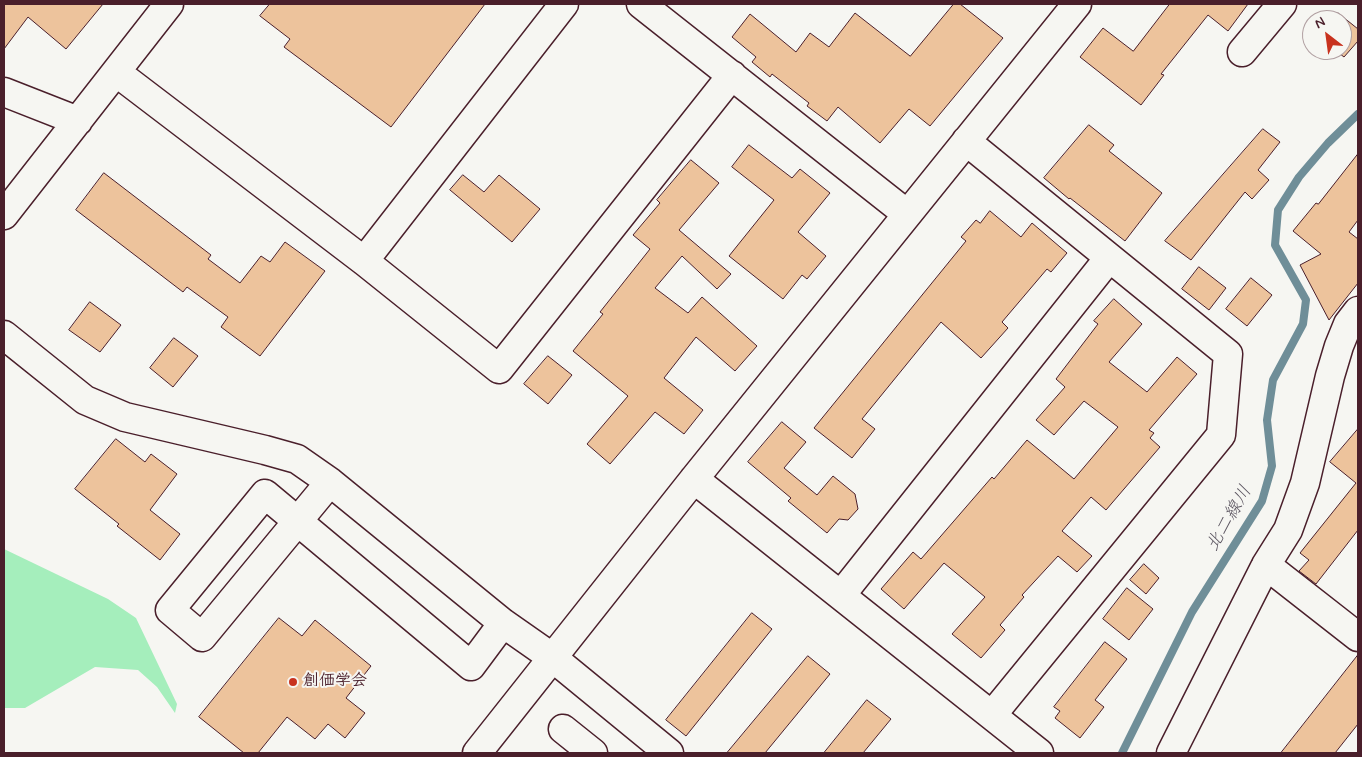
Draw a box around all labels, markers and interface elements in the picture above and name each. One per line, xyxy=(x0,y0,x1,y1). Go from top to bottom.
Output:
north arrow xyxy=(1302,10,1352,60)
text: N xyxy=(1311,13,1329,33)
water label: 北二線川 xyxy=(1203,482,1257,556)
place label: 創価学会 xyxy=(303,672,367,692)
marker: 創価学会 xyxy=(287,676,299,688)

